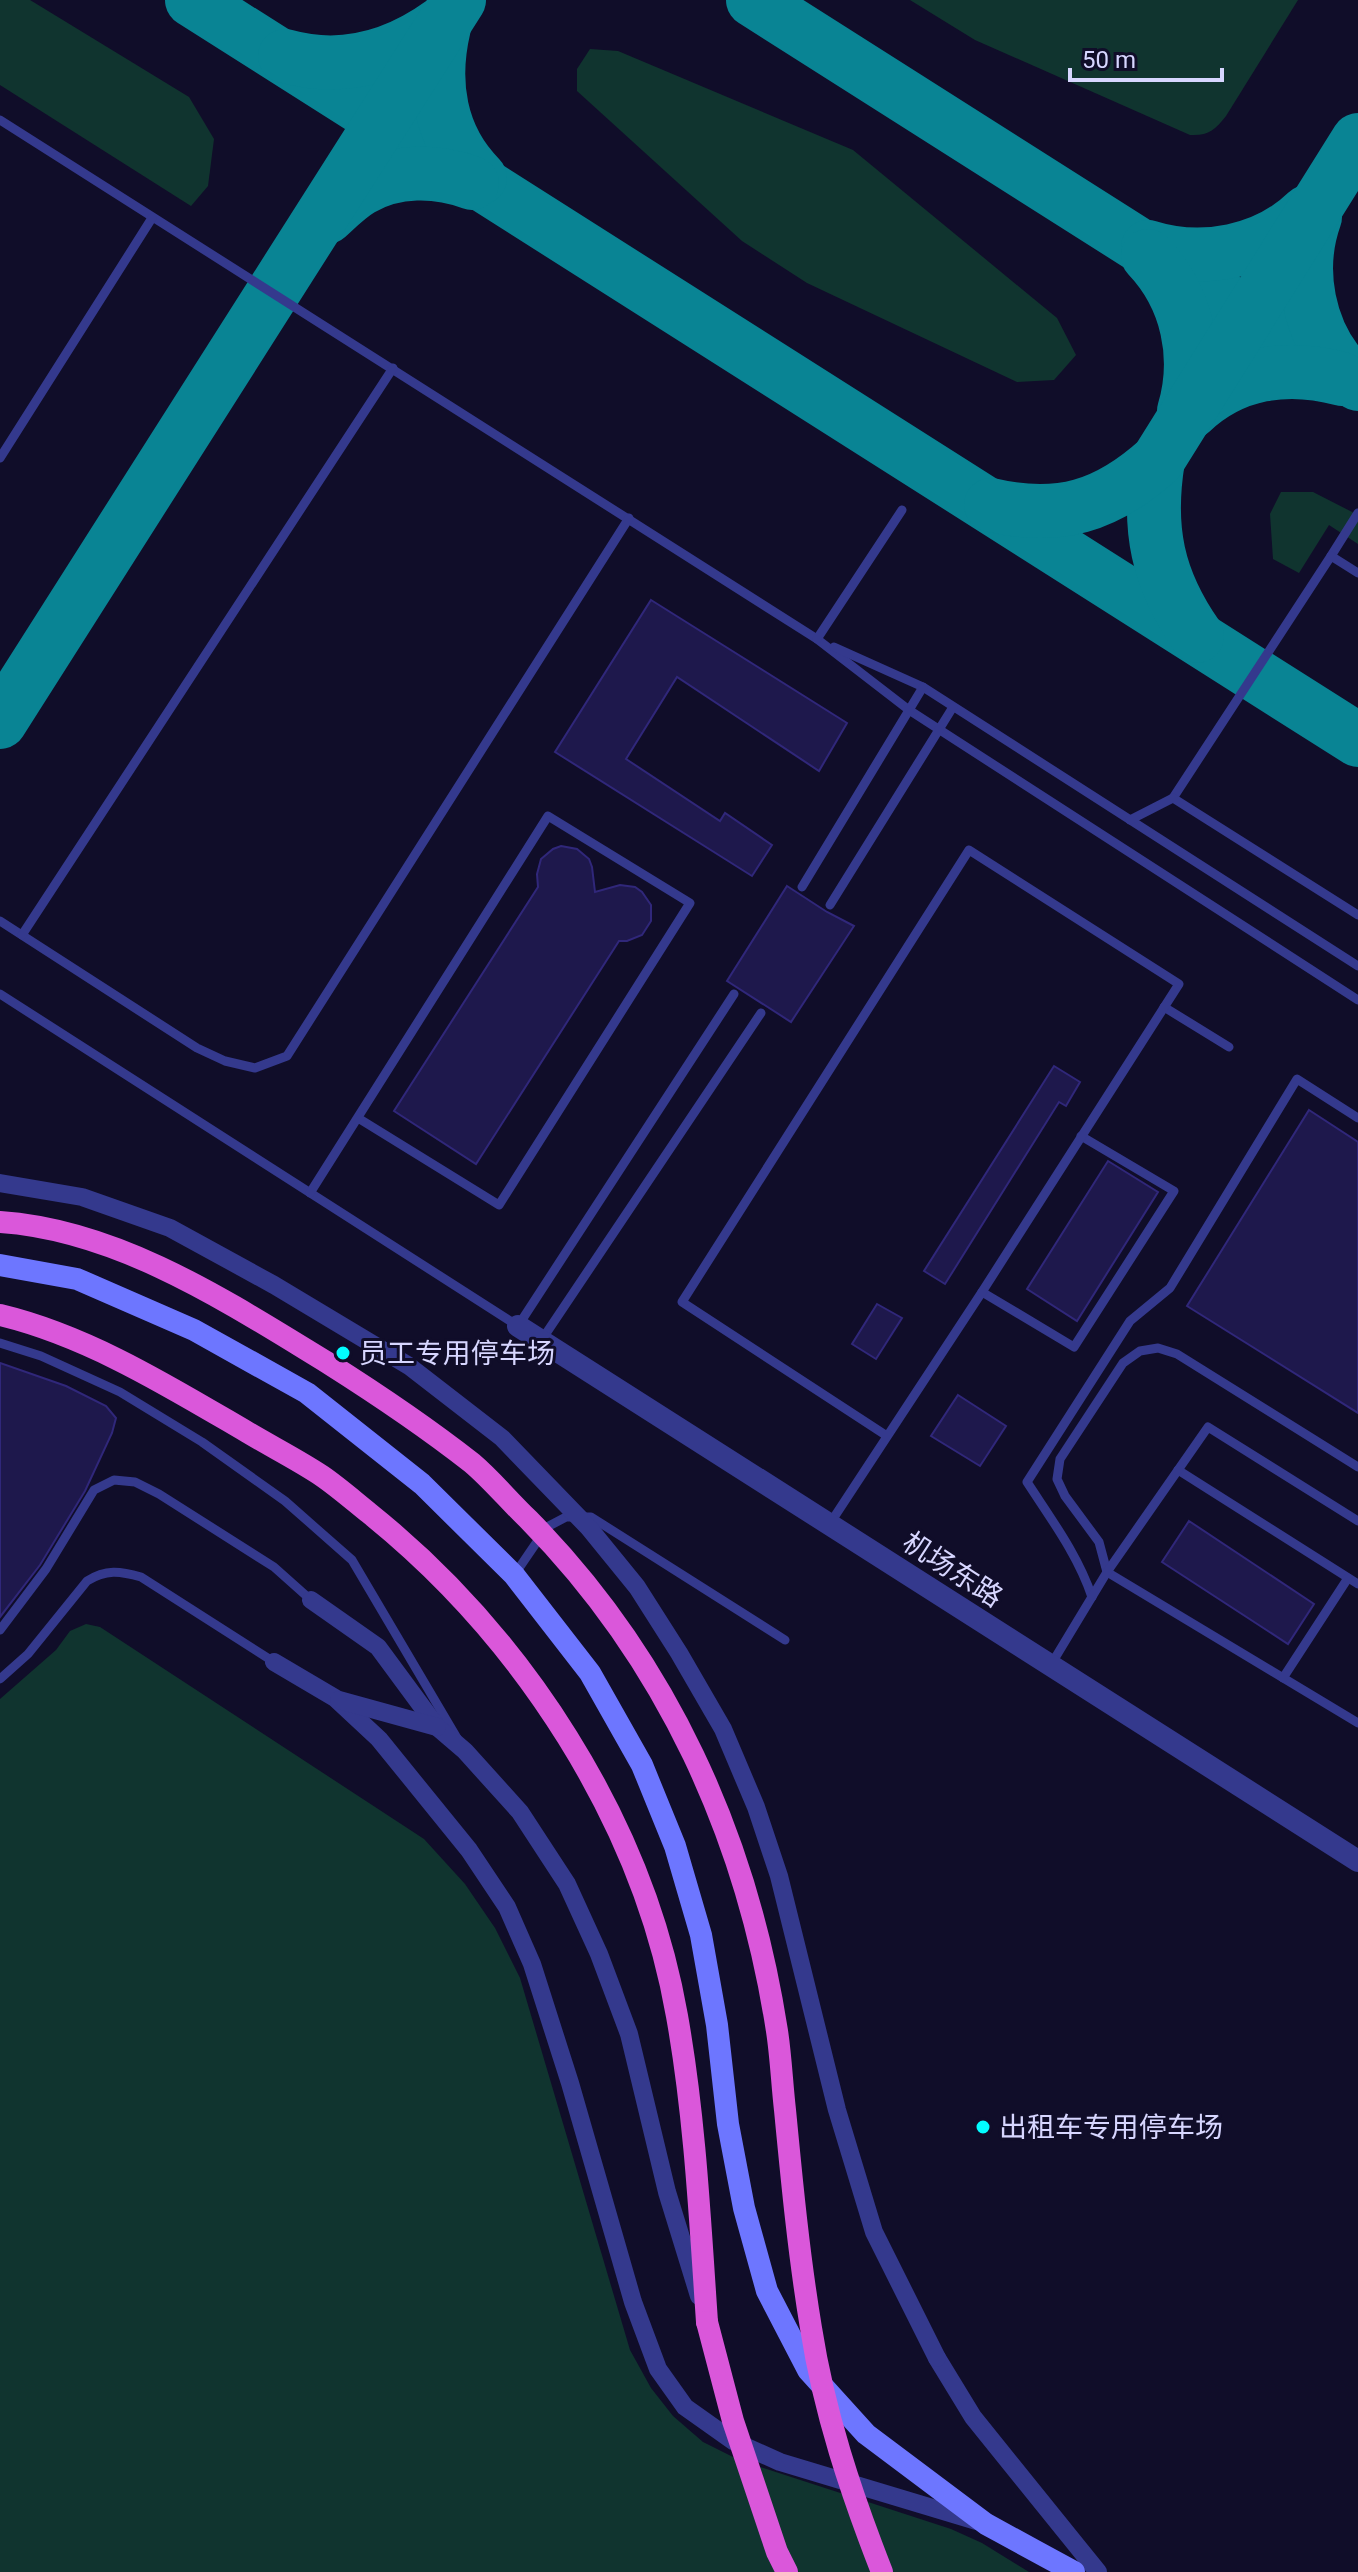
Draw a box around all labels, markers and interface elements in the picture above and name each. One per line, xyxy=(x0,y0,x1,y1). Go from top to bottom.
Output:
scale bar xyxy=(1070,32,1222,82)
text: 50 m xyxy=(1082,46,1136,74)
place label: 员工专用停车场 xyxy=(359,1337,555,1370)
marker: 员工专用停车场 xyxy=(334,1344,352,1362)
street label: 机场东路 xyxy=(897,1525,1009,1614)
place label: 出租车专用停车场 xyxy=(999,2111,1223,2144)
marker: 出租车专用停车场 xyxy=(974,2118,992,2136)

